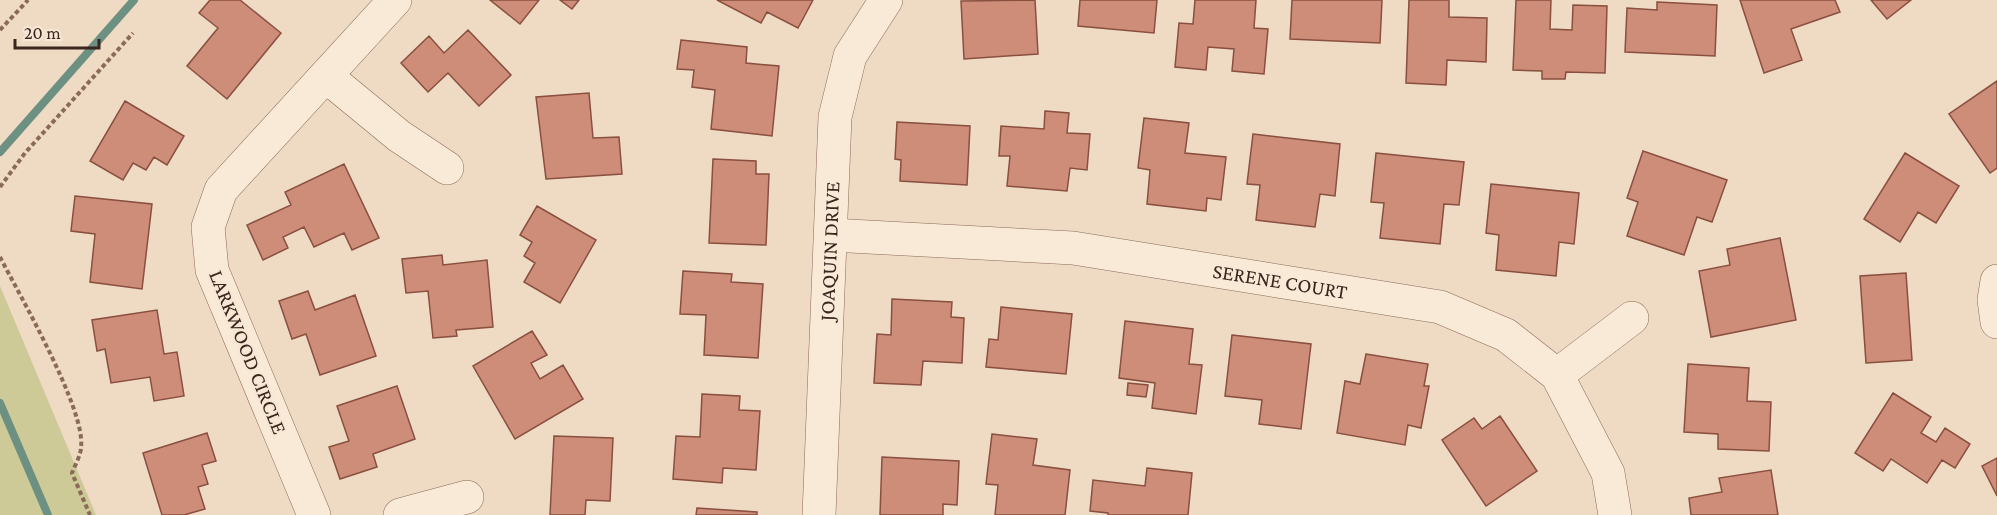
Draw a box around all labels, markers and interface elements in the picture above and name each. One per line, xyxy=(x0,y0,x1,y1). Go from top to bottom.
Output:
scale bar xyxy=(15,12,99,50)
text: 20 m xyxy=(24,23,61,43)
street label: JOAQUIN DRIVE xyxy=(815,181,844,323)
street label: SERENE COURT xyxy=(1211,259,1350,304)
street label: LARKWOOD CIRCLE xyxy=(204,267,292,437)

